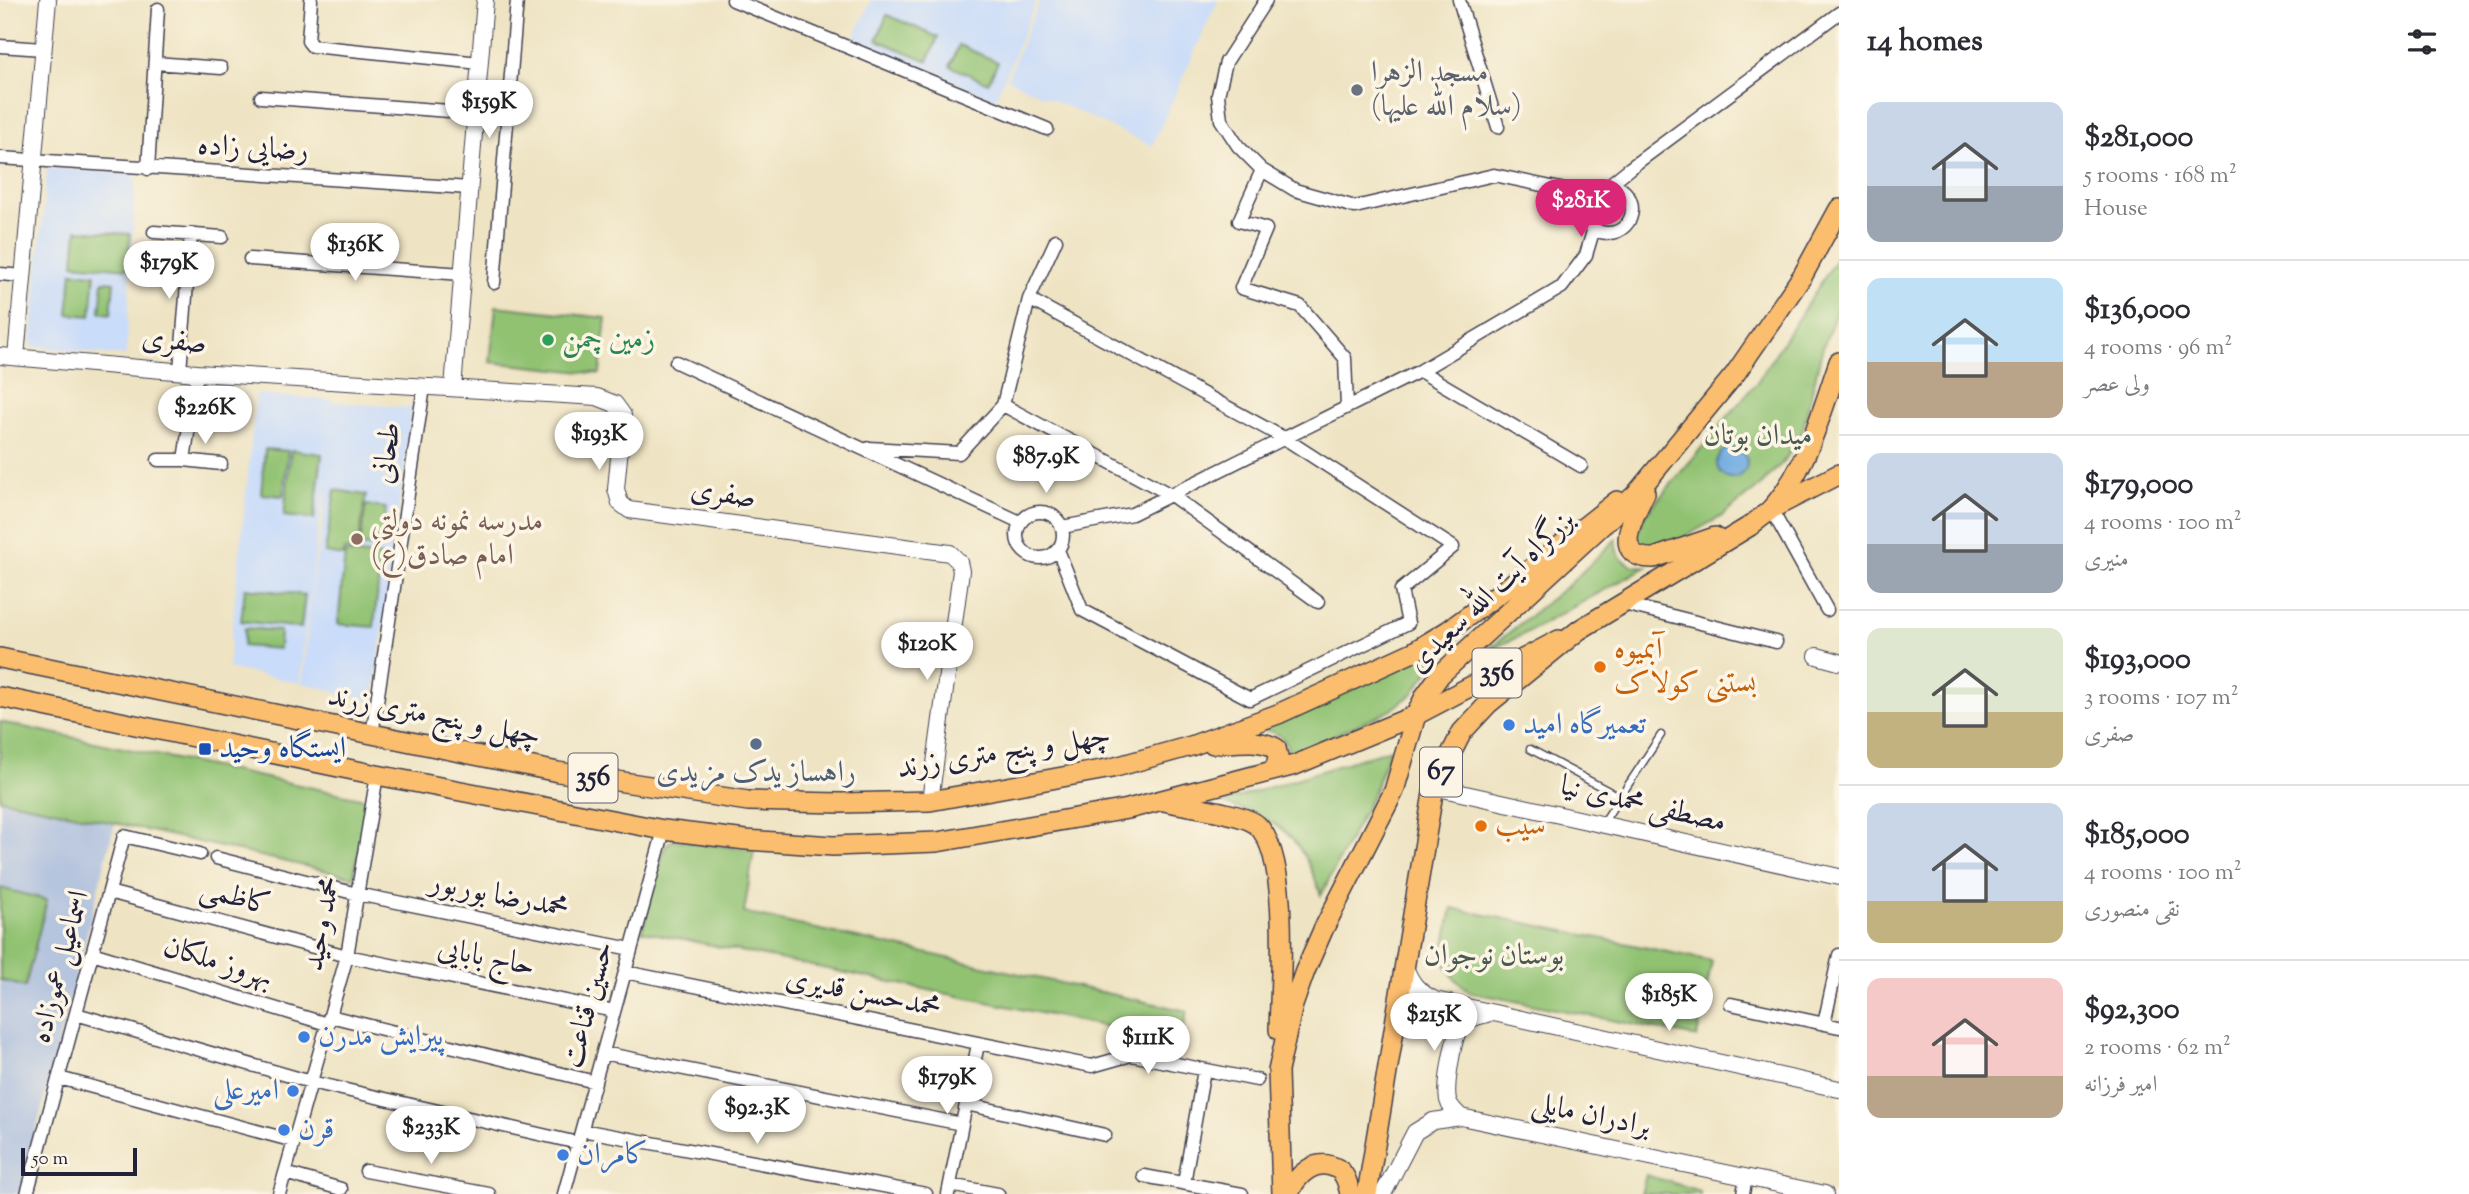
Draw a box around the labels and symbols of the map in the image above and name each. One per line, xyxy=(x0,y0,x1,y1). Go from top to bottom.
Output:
place label: مسجد الزهرا (سلام الله علیها) xyxy=(1371,52,1522,131)
pin: $159K xyxy=(440,80,538,140)
marker: مسجد الزهرا (سلام الله علیها) xyxy=(1349,82,1365,98)
street label: رضایی زاده xyxy=(196,125,310,173)
pin: $281K xyxy=(1532,180,1630,239)
pin: $136K xyxy=(306,224,404,283)
pin: $179K xyxy=(120,242,218,301)
street label: صفری xyxy=(140,318,208,366)
place label: زمین چمن xyxy=(562,319,655,362)
marker: زمین چمن xyxy=(540,332,556,348)
pin: $226K xyxy=(156,386,254,446)
pin: $193K xyxy=(550,412,648,472)
park label: میدان بوتان xyxy=(1704,415,1812,458)
street label: طحانی xyxy=(362,419,414,487)
pin: $87.9K xyxy=(989,435,1103,495)
street label: صفری xyxy=(688,469,758,521)
street label: بزرگراه آیت الله سعیدی xyxy=(1396,498,1586,684)
place label: مدرسه نمونه دولتی امام صادق(ع) xyxy=(371,501,543,580)
marker: مدرسه نمونه دولتی امام صادق(ع) xyxy=(349,531,365,547)
pin: $120K xyxy=(878,622,976,682)
place label: آبمیوه بستنی کولاک xyxy=(1614,629,1757,706)
road number: 356 xyxy=(1472,648,1522,698)
marker: آبمیوه بستنی کولاک xyxy=(1592,659,1608,675)
street label: چهل و پنج متری زرند xyxy=(323,675,544,762)
place label: تعمیرگاه امید xyxy=(1523,704,1646,747)
street label: چهل و پنج متری زرند xyxy=(894,715,1114,794)
marker: تعمیرگاه امید xyxy=(1501,717,1517,733)
place label: ایستگاه وحید xyxy=(219,728,346,771)
marker: راهساز یدک مزیدی xyxy=(748,736,764,752)
marker: ایستگاه وحید xyxy=(197,741,213,757)
road number: 67 xyxy=(1420,748,1462,796)
place label: راهساز یدک مزیدی xyxy=(656,752,856,795)
road number: 356 xyxy=(568,754,618,802)
street label: مصطفی محمدی نیا xyxy=(1556,765,1730,845)
place label: سیب xyxy=(1495,805,1546,848)
marker: سیب xyxy=(1473,818,1489,834)
street label: محمدرضا بوربور xyxy=(423,861,572,931)
street label: کاظمی xyxy=(195,868,275,928)
street label: محمد وحید xyxy=(293,873,353,975)
street label: اسماعیل عموزاده xyxy=(20,886,102,1048)
street label: بهروز ملکان xyxy=(158,926,278,1000)
street label: حاج بابایی xyxy=(433,928,538,990)
park label: بوستان نوجوان xyxy=(1424,935,1564,978)
street label: حسین قناعت xyxy=(551,937,627,1073)
street label: محمدحسن قدیری xyxy=(781,958,945,1030)
pin: $185K xyxy=(1620,974,1718,1033)
pin: $215K xyxy=(1385,993,1483,1053)
place label: پیرایش مدرن xyxy=(318,1016,445,1059)
pin: $111K xyxy=(1099,1016,1197,1076)
marker: پیرایش مدرن xyxy=(296,1029,312,1045)
pin: $179K xyxy=(898,1056,996,1116)
place label: امیرعلی xyxy=(213,1070,279,1113)
street label: برادران مایلی xyxy=(1528,1082,1654,1150)
marker: امیرعلی xyxy=(285,1083,301,1099)
pin: $92.3K xyxy=(700,1086,814,1146)
pin: $233K xyxy=(382,1106,480,1166)
place label: قرن xyxy=(298,1109,334,1152)
marker: قرن xyxy=(276,1122,292,1138)
place label: کامران xyxy=(577,1134,648,1177)
scale bar xyxy=(21,1145,136,1177)
marker: کامران xyxy=(555,1147,571,1163)

